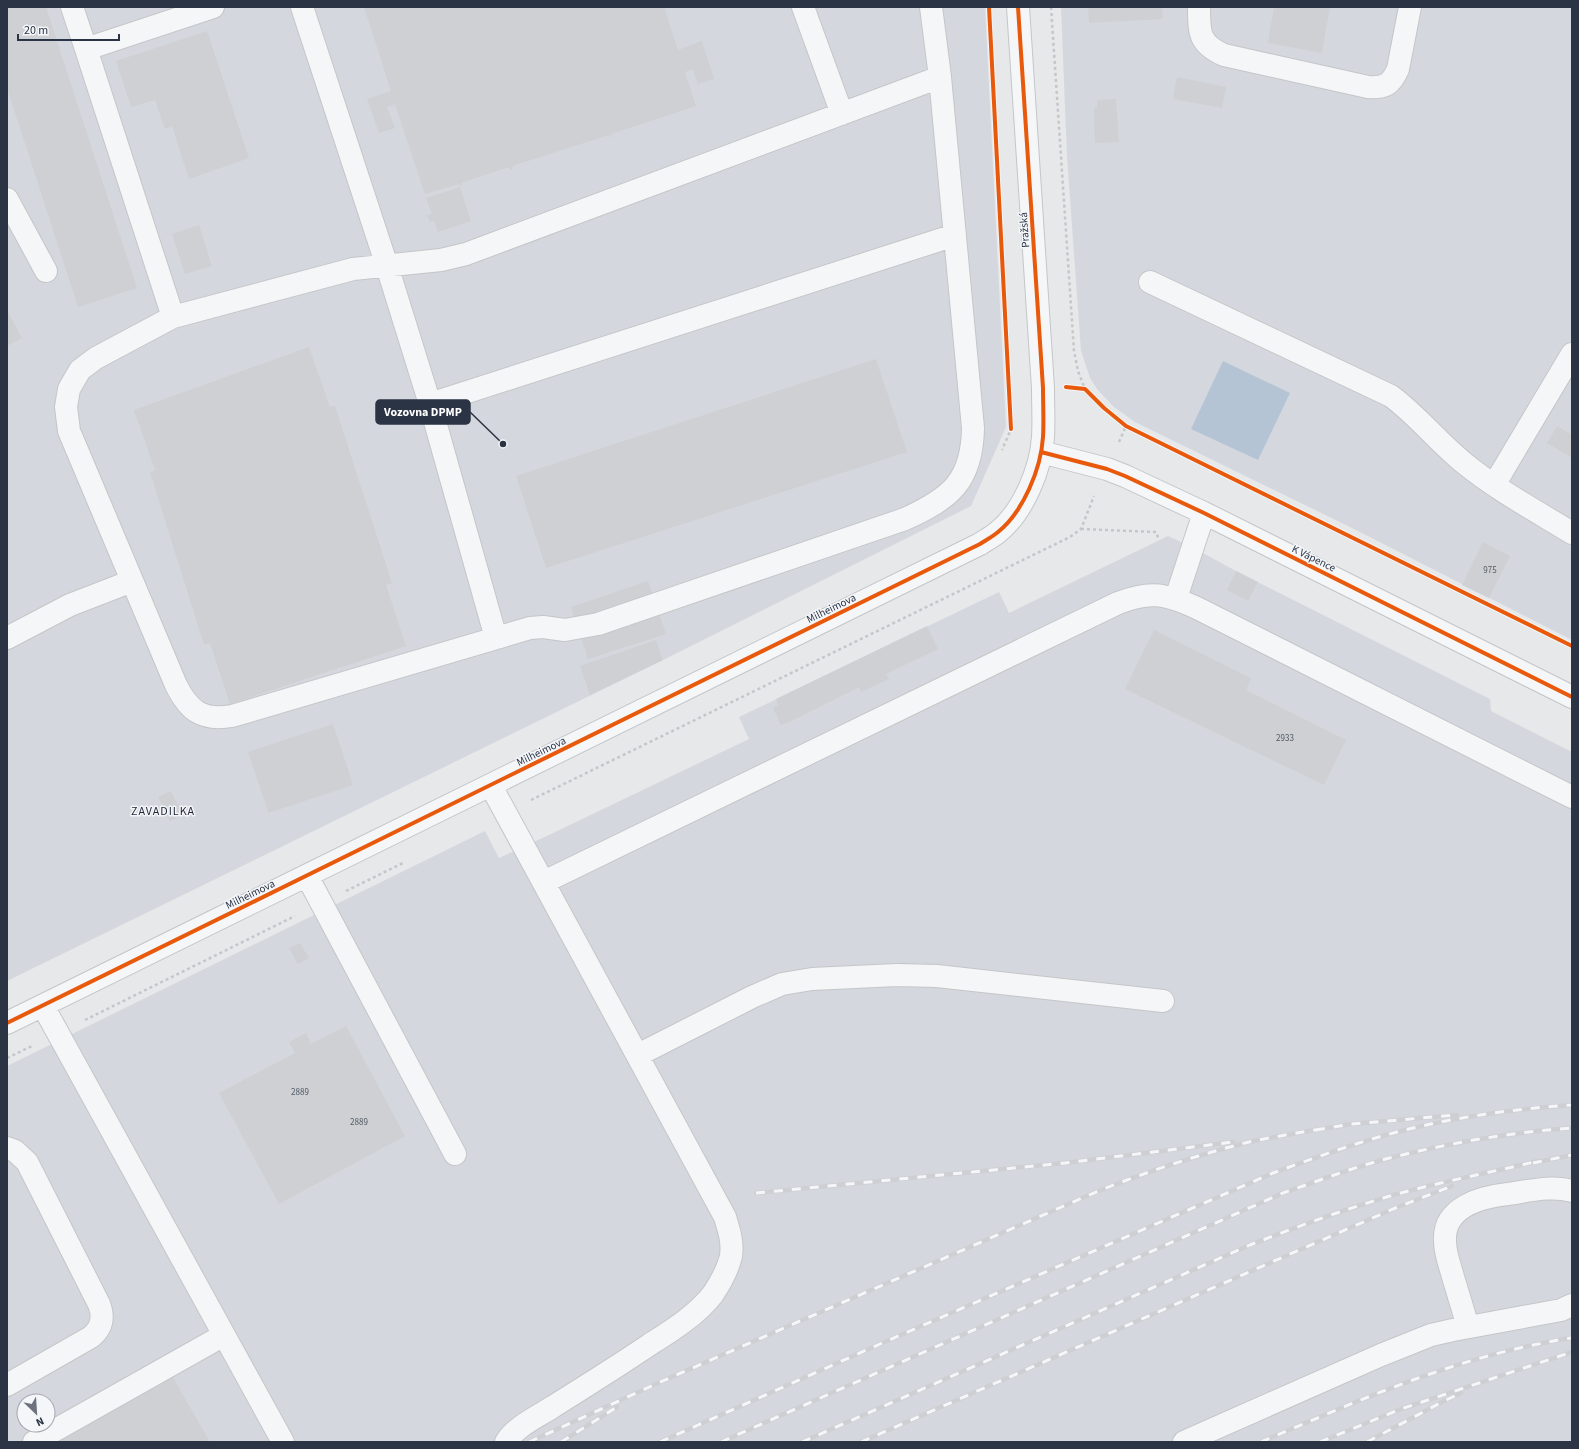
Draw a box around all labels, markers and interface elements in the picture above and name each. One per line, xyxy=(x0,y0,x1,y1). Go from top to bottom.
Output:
scale bar xyxy=(18,16,119,42)
text: 20 m xyxy=(24,22,48,39)
street label: Pražská xyxy=(1016,212,1033,248)
callout: Vozovna DPMP xyxy=(376,400,470,424)
text: Vozovna DPMP xyxy=(383,404,462,421)
street label: K Vápence xyxy=(1289,541,1339,576)
house number: 975 xyxy=(1483,564,1497,577)
street label: Milheimova xyxy=(804,590,858,627)
house number: 2933 xyxy=(1276,732,1294,745)
street label: Milheimova xyxy=(514,733,568,770)
district label: ZAVADILKA xyxy=(131,803,195,820)
street label: Milheimova xyxy=(223,876,277,913)
house number: 2889 xyxy=(291,1086,309,1099)
house number: 2889 xyxy=(350,1116,368,1129)
north arrow xyxy=(16,1393,56,1433)
text: N xyxy=(34,1413,47,1430)

